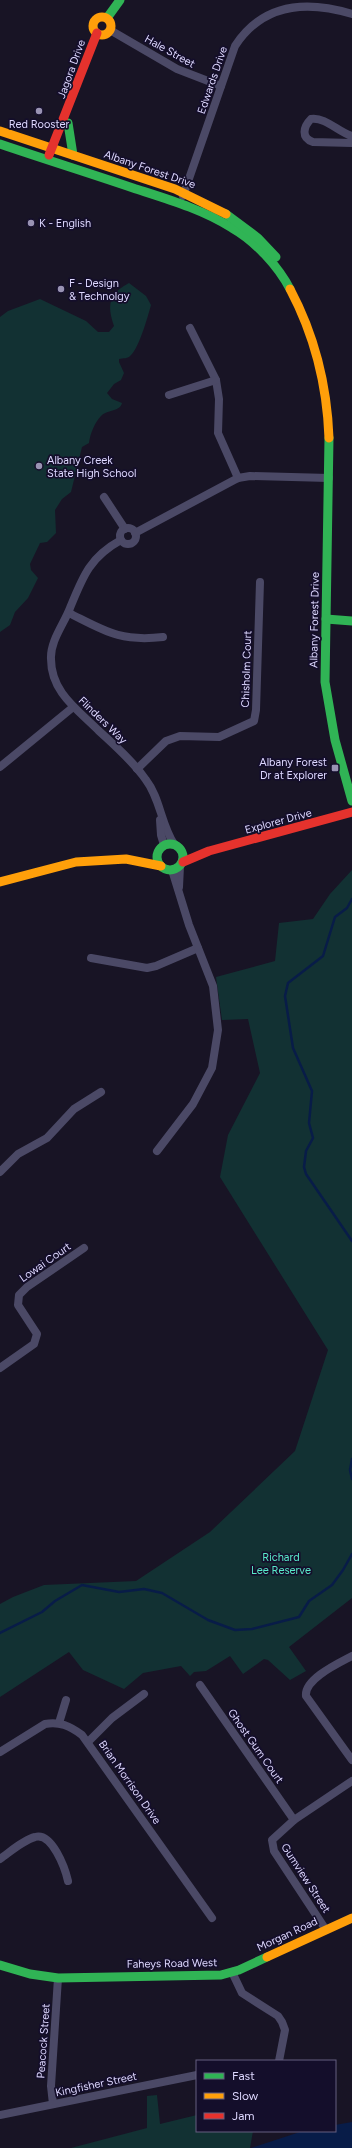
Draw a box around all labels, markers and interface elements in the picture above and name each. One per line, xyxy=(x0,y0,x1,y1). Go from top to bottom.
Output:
street label: Hale Street xyxy=(142,32,197,71)
street label: Jagora Drive xyxy=(55,38,88,100)
street label: Edwards Drive xyxy=(195,45,230,116)
marker: Red Rooster xyxy=(34,106,44,116)
place label: Red Rooster xyxy=(9,118,70,131)
street label: Albany Forest Drive xyxy=(102,148,197,191)
place label: K - English xyxy=(39,217,91,230)
marker: K - English xyxy=(26,218,36,228)
place label: F - Design & Technolgy xyxy=(69,277,130,303)
marker: F - Design & Technolgy xyxy=(56,284,66,294)
place label: Albany Creek State High School xyxy=(47,454,137,480)
marker: Albany Creek State High School xyxy=(34,461,44,471)
street label: Albany Forest Drive xyxy=(307,572,322,668)
street label: Chisholm Court xyxy=(239,630,254,708)
street label: Flinders Way xyxy=(76,694,130,747)
place label: Albany Forest Dr at Explorer xyxy=(259,756,327,782)
marker: Albany Forest Dr at Explorer xyxy=(330,763,340,773)
street label: Explorer Drive xyxy=(243,806,313,837)
street label: Lowai Court xyxy=(17,1240,73,1285)
park label: Richard Lee Reserve xyxy=(251,1551,311,1577)
street label: Ghost Gum Court xyxy=(225,1707,286,1786)
street label: Brian Morrison Drive xyxy=(96,1738,163,1827)
street label: Gumview Street xyxy=(278,1841,333,1915)
street label: Morgan Road xyxy=(255,1915,320,1954)
street label: Faheys Road West xyxy=(127,1956,217,1971)
street label: Peacock Street xyxy=(34,2003,53,2079)
legend xyxy=(196,2060,336,2132)
text: Fast xyxy=(232,2069,255,2083)
street label: Kingfisher Street xyxy=(54,2070,138,2099)
text: Slow xyxy=(232,2089,259,2103)
text: Jam xyxy=(232,2109,255,2123)

